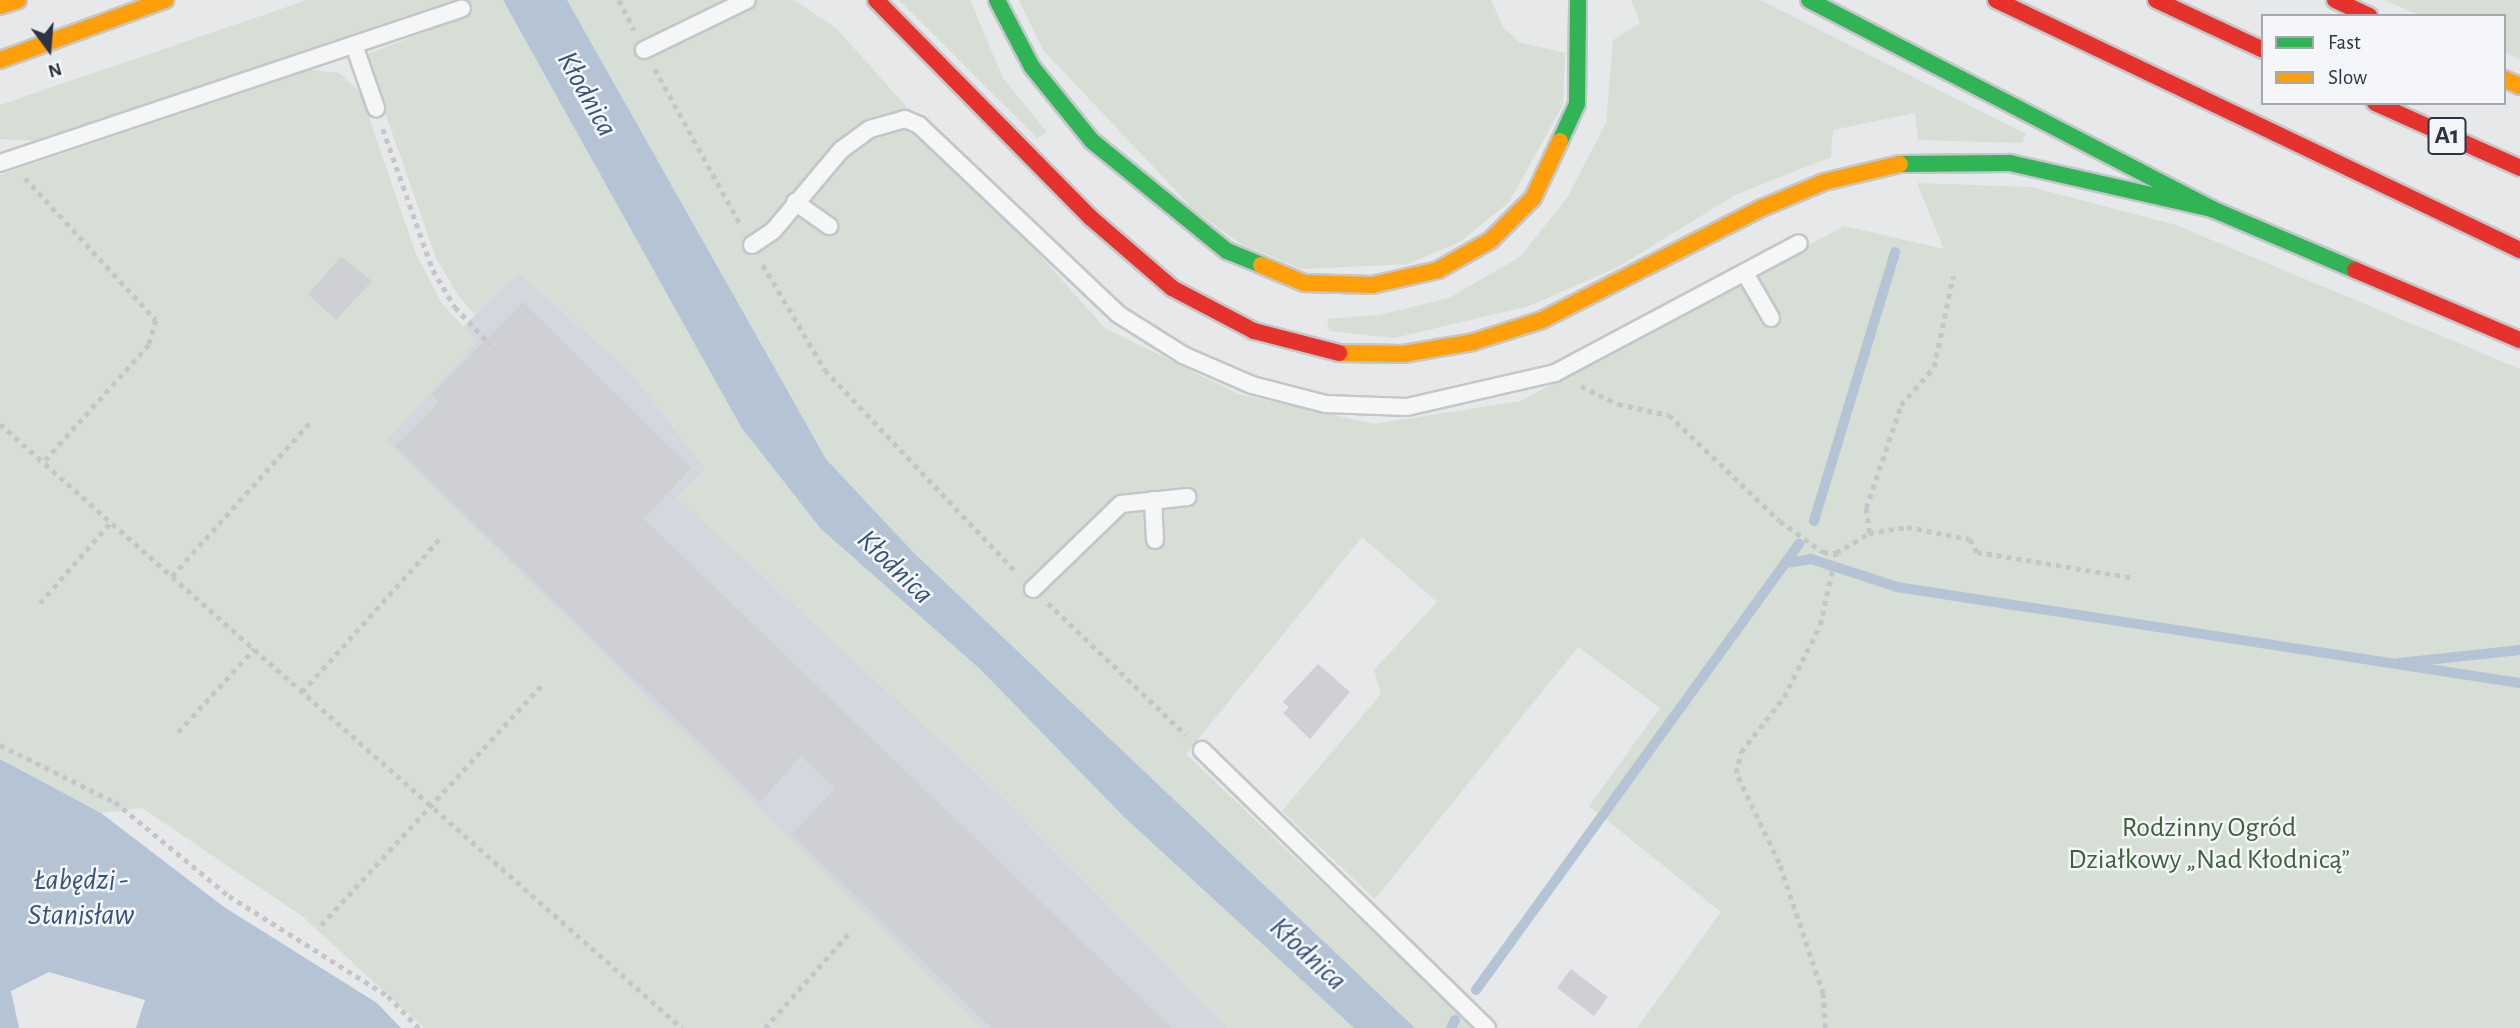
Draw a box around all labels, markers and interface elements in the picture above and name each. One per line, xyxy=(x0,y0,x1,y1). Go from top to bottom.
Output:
north arrow xyxy=(14,14,84,84)
legend xyxy=(2261,14,2506,105)
text: Fast xyxy=(2328,32,2361,53)
water label: Kłodnica xyxy=(549,45,625,143)
text: N xyxy=(46,59,64,81)
text: Slow xyxy=(2328,67,2367,88)
road number: A1 xyxy=(2426,113,2468,158)
water label: Kłodnica xyxy=(849,522,941,612)
park label: Rodzinny Ogród Działkowy „Nad Kłodnicą” xyxy=(2068,811,2350,877)
water label: Łabędzi - Stanisław xyxy=(28,862,134,932)
water label: Kłodnica xyxy=(1262,909,1354,999)

